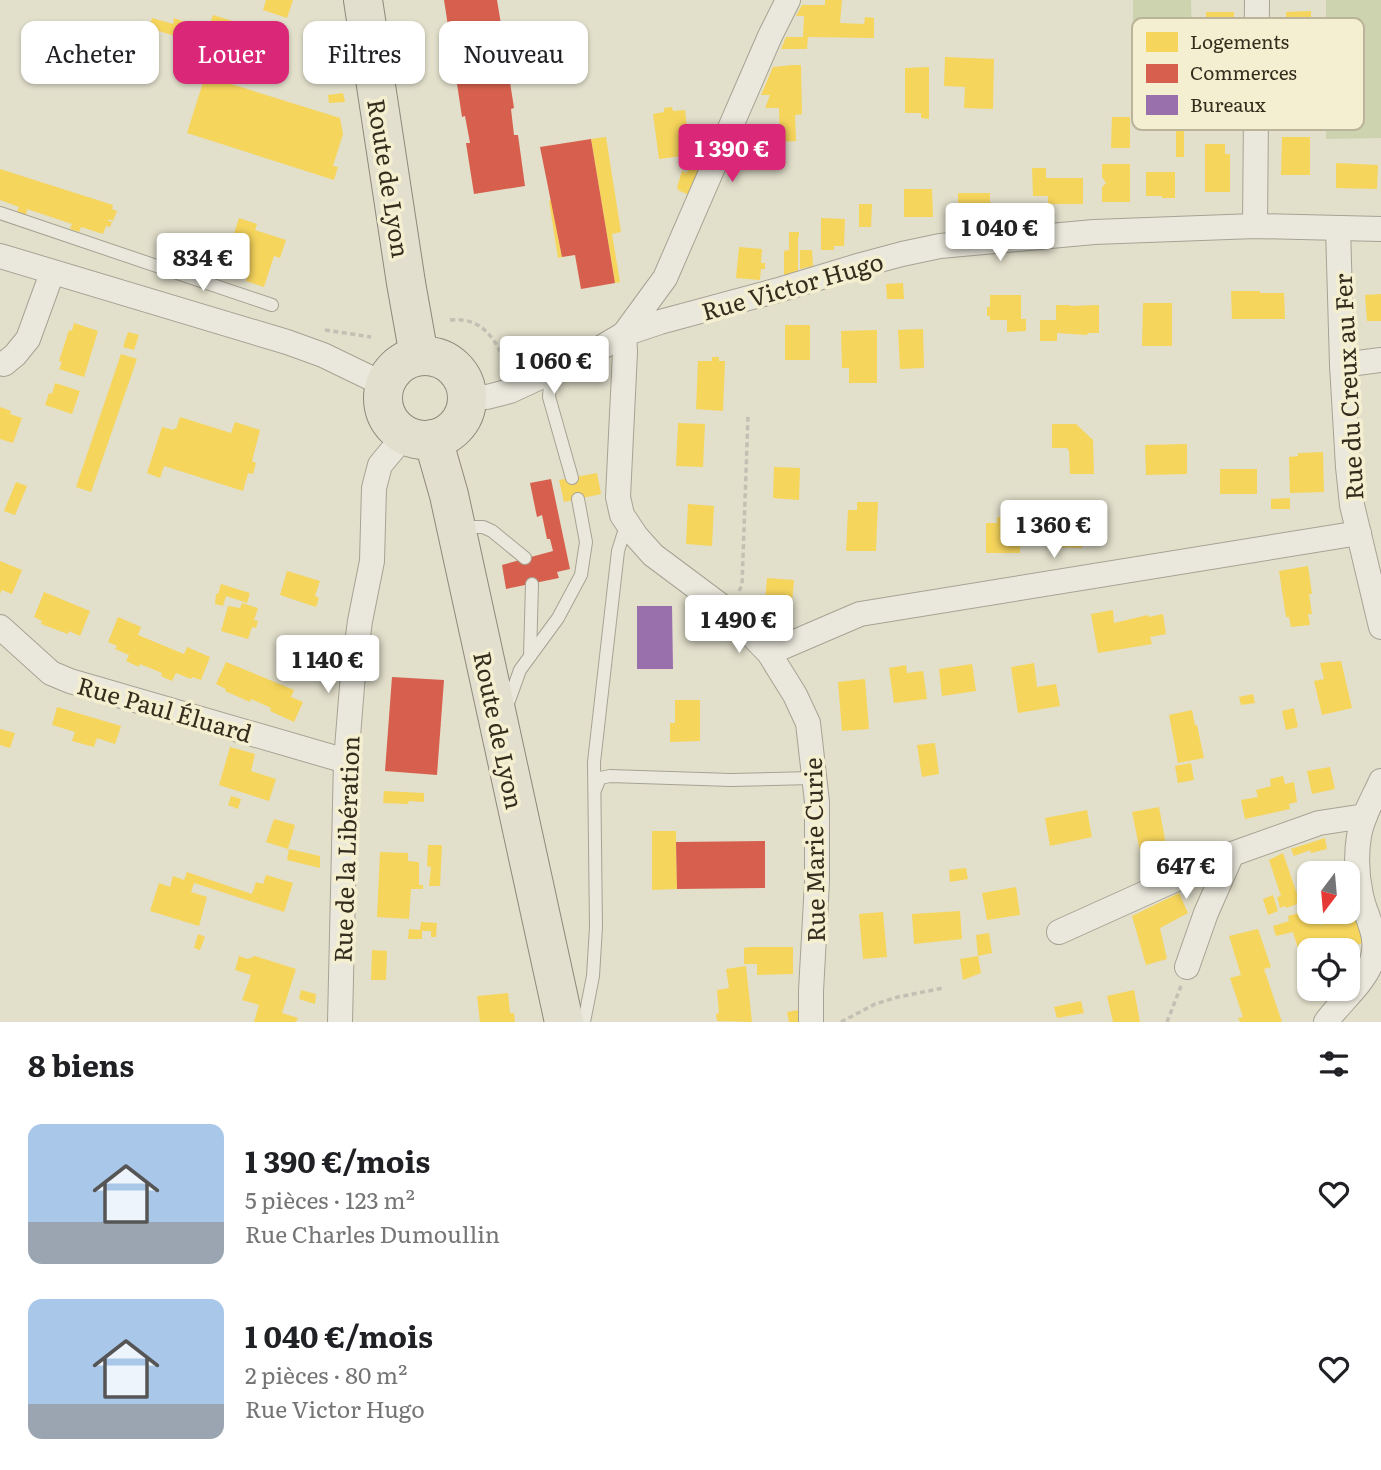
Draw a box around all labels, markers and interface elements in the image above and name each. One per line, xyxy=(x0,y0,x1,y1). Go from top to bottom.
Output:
legend xyxy=(1132,18,1364,130)
chip: Acheter xyxy=(21,21,159,84)
chip: Louer xyxy=(173,21,289,84)
chip: Filtres xyxy=(303,21,425,84)
chip: Nouveau xyxy=(439,21,588,84)
text: Logements xyxy=(1190,27,1289,55)
text: Commerces xyxy=(1190,58,1297,86)
text: Bureaux xyxy=(1190,90,1266,118)
street label: Route de Lyon xyxy=(360,96,420,260)
pin: 1 390 € xyxy=(667,124,797,184)
text: 1 390 € xyxy=(695,130,769,164)
pin: 1 040 € xyxy=(935,204,1065,263)
text: 1 040 € xyxy=(962,209,1038,243)
pin: 834 € xyxy=(154,233,252,293)
text: 834 € xyxy=(173,239,233,273)
street label: Rue Victor Hugo xyxy=(697,242,887,328)
street label: Rue du Creux au Fer xyxy=(1324,272,1370,501)
pin: 1 060 € xyxy=(489,336,619,396)
text: 1 060 € xyxy=(516,342,592,376)
pin: 1 360 € xyxy=(989,500,1119,560)
text: 1 360 € xyxy=(1016,506,1092,540)
pin: 1 490 € xyxy=(674,596,804,655)
text: 1 490 € xyxy=(701,601,777,635)
pin: 1 140 € xyxy=(263,636,393,695)
text: 1 140 € xyxy=(292,641,364,675)
street label: Route de Lyon xyxy=(466,648,534,812)
street label: Rue Paul Éluard xyxy=(74,666,257,750)
street label: Rue de la Libération xyxy=(324,735,366,963)
street label: Rue Marie Curie xyxy=(794,757,832,943)
pin: 647 € xyxy=(1137,842,1235,901)
text: 647 € xyxy=(1156,847,1216,881)
north arrow xyxy=(1297,861,1360,924)
map controls xyxy=(1297,861,1360,1001)
button: locate xyxy=(1297,938,1360,1001)
text: 8 biens xyxy=(28,1042,134,1086)
icon: filters xyxy=(1315,1045,1353,1083)
text: 1 390 €/mois xyxy=(245,1138,430,1182)
icon: home xyxy=(84,1152,168,1236)
icon: heart xyxy=(1315,1175,1353,1213)
text: 5 pièces · 123 m² xyxy=(245,1182,415,1216)
text: Rue Charles Dumoullin xyxy=(245,1216,500,1250)
text: 1 040 €/mois xyxy=(245,1313,433,1357)
icon: home xyxy=(84,1327,168,1411)
icon: heart xyxy=(1315,1350,1353,1388)
text: 2 pièces · 80 m² xyxy=(245,1357,407,1391)
text: Rue Victor Hugo xyxy=(245,1391,425,1425)

